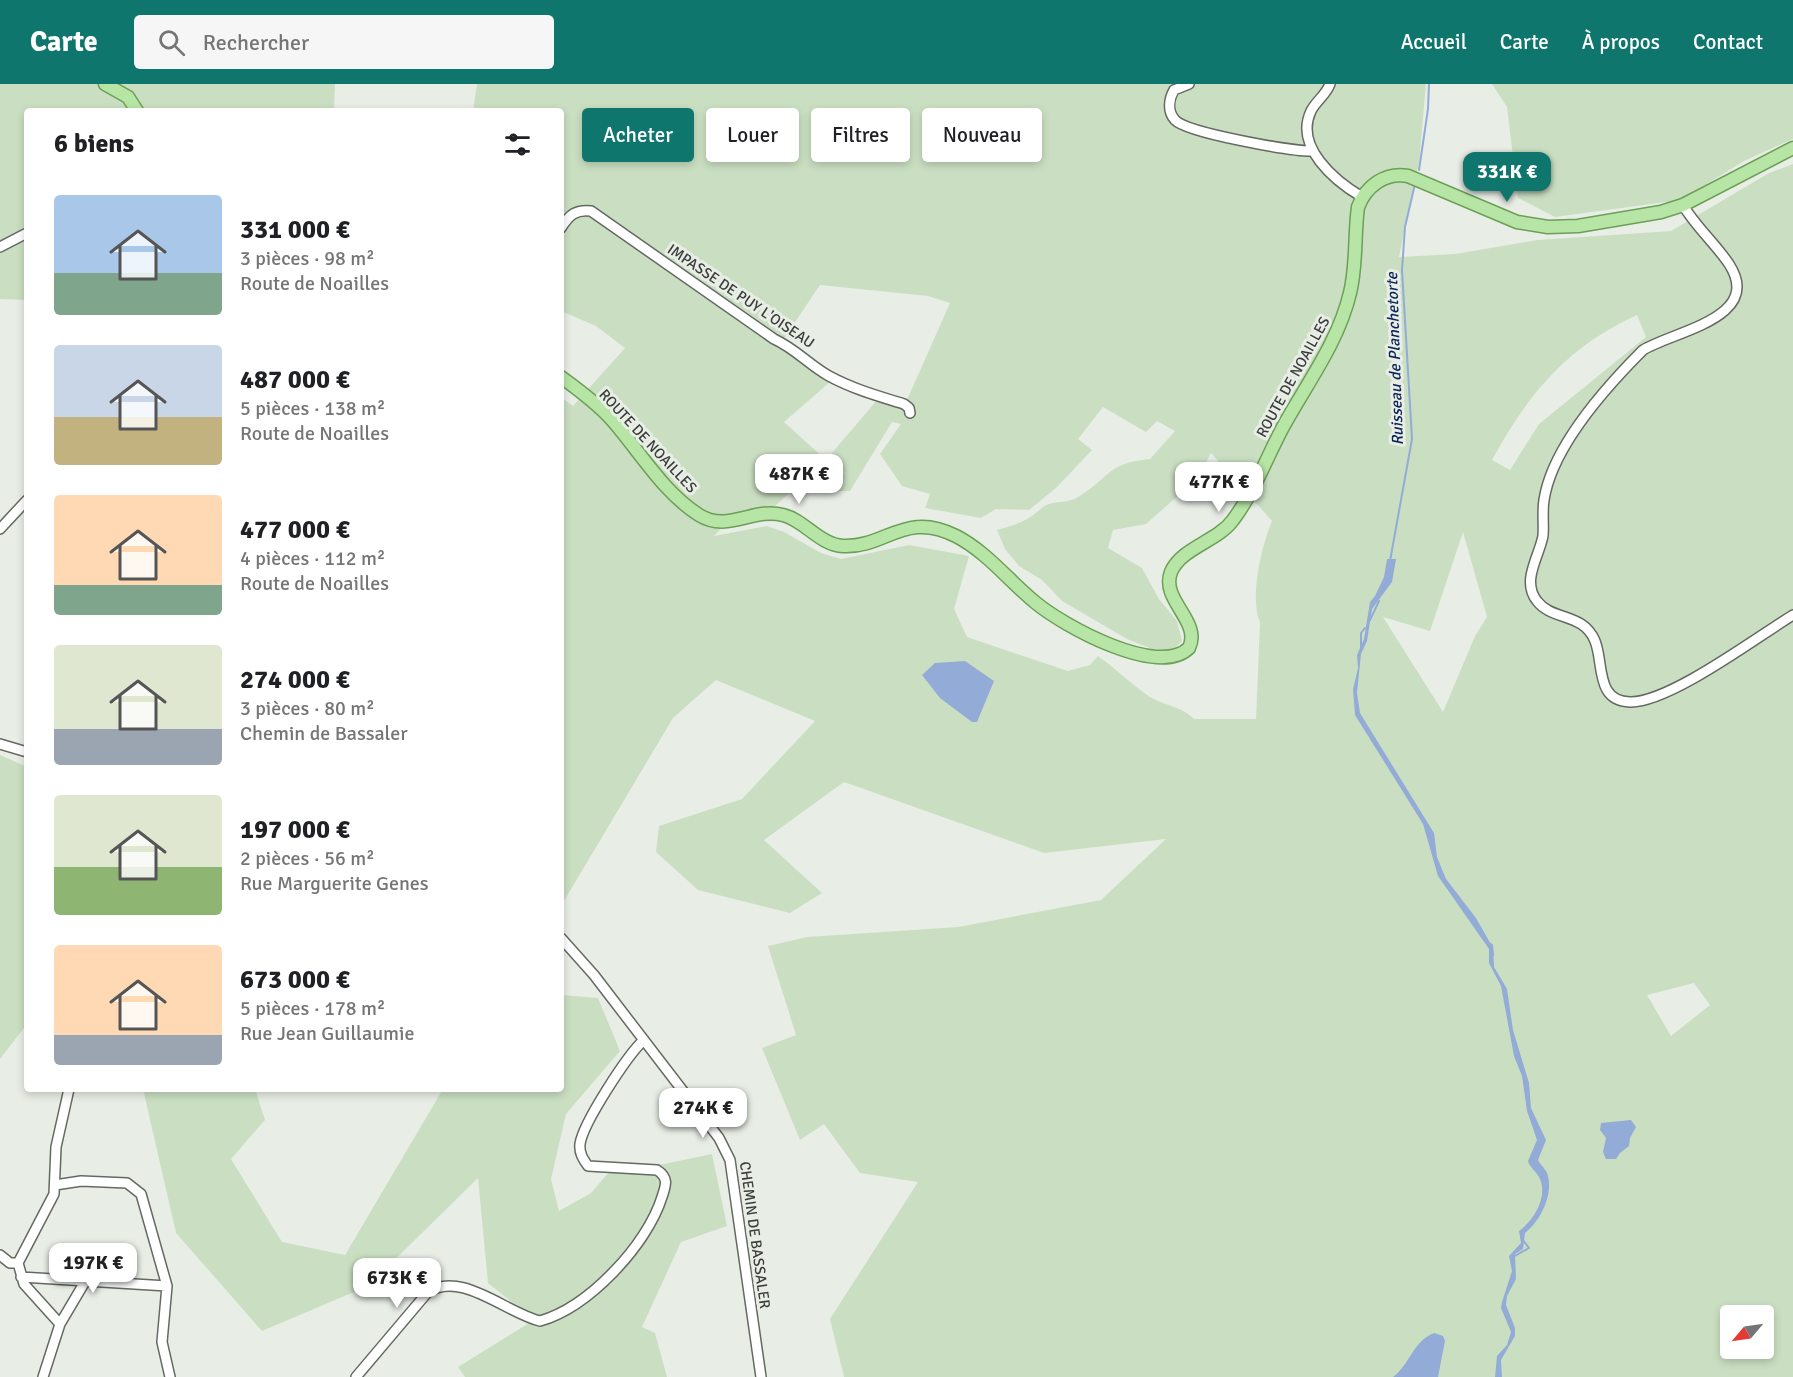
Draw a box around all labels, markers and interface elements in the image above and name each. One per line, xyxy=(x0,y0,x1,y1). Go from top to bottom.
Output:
search box xyxy=(134,15,554,69)
text: Carte xyxy=(30,25,98,59)
icon: search xyxy=(155,26,188,59)
text: Rechercher xyxy=(203,29,309,56)
text: Accueil xyxy=(1401,29,1467,55)
text: Carte xyxy=(1500,29,1549,55)
text: À propos xyxy=(1582,29,1660,55)
text: Contact xyxy=(1693,29,1763,55)
chip: Acheter xyxy=(582,108,694,162)
chip: Louer xyxy=(706,108,799,162)
chip: Filtres xyxy=(811,108,910,162)
chip: Nouveau xyxy=(922,108,1042,162)
text: 6 biens xyxy=(54,128,134,160)
icon: filters xyxy=(501,128,534,161)
pin: 331K € xyxy=(1458,152,1556,203)
text: 331K € xyxy=(1477,159,1537,184)
text: 331 000 € xyxy=(240,214,350,246)
icon: home xyxy=(102,219,174,291)
street label: IMPASSE DE PUY L'OISEAU xyxy=(664,240,818,352)
text: 3 pièces · 98 m² xyxy=(240,246,375,271)
text: Route de Noailles xyxy=(240,271,389,296)
water label: Ruisseau de Planchetorte xyxy=(1382,271,1408,446)
street label: ROUTE DE NOAILLES xyxy=(1252,314,1334,440)
text: 487 000 € xyxy=(240,364,350,396)
icon: home xyxy=(102,369,174,441)
street label: ROUTE DE NOAILLES xyxy=(595,385,701,497)
text: 5 pièces · 138 m² xyxy=(240,396,385,421)
text: Route de Noailles xyxy=(240,421,389,446)
pin: 487K € xyxy=(750,454,848,505)
text: 487K € xyxy=(769,461,829,486)
pin: 477K € xyxy=(1170,462,1268,513)
text: 477K € xyxy=(1189,469,1249,494)
text: 477 000 € xyxy=(240,514,350,546)
icon: home xyxy=(102,519,174,591)
text: 4 pièces · 112 m² xyxy=(240,546,385,571)
text: Route de Noailles xyxy=(240,571,389,596)
text: 274 000 € xyxy=(240,664,350,696)
icon: home xyxy=(102,669,174,741)
text: 3 pièces · 80 m² xyxy=(240,696,375,721)
text: Chemin de Bassaler xyxy=(240,721,408,746)
text: 197 000 € xyxy=(240,814,350,846)
icon: home xyxy=(102,819,174,891)
text: 2 pièces · 56 m² xyxy=(240,846,375,871)
text: Rue Marguerite Genes xyxy=(240,871,429,896)
text: 673 000 € xyxy=(240,964,350,996)
icon: home xyxy=(102,969,174,1041)
text: 5 pièces · 178 m² xyxy=(240,996,385,1021)
text: Rue Jean Guillaumie xyxy=(240,1021,414,1046)
pin: 274K € xyxy=(654,1088,752,1139)
text: 274K € xyxy=(673,1095,733,1120)
street label: CHEMIN DE BASSALER xyxy=(736,1160,774,1310)
pin: 197K € xyxy=(44,1243,142,1294)
text: 197K € xyxy=(63,1250,123,1275)
pin: 673K € xyxy=(348,1258,446,1309)
text: 673K € xyxy=(367,1265,427,1290)
north arrow xyxy=(1720,1305,1774,1359)
map controls xyxy=(1720,1305,1774,1359)

